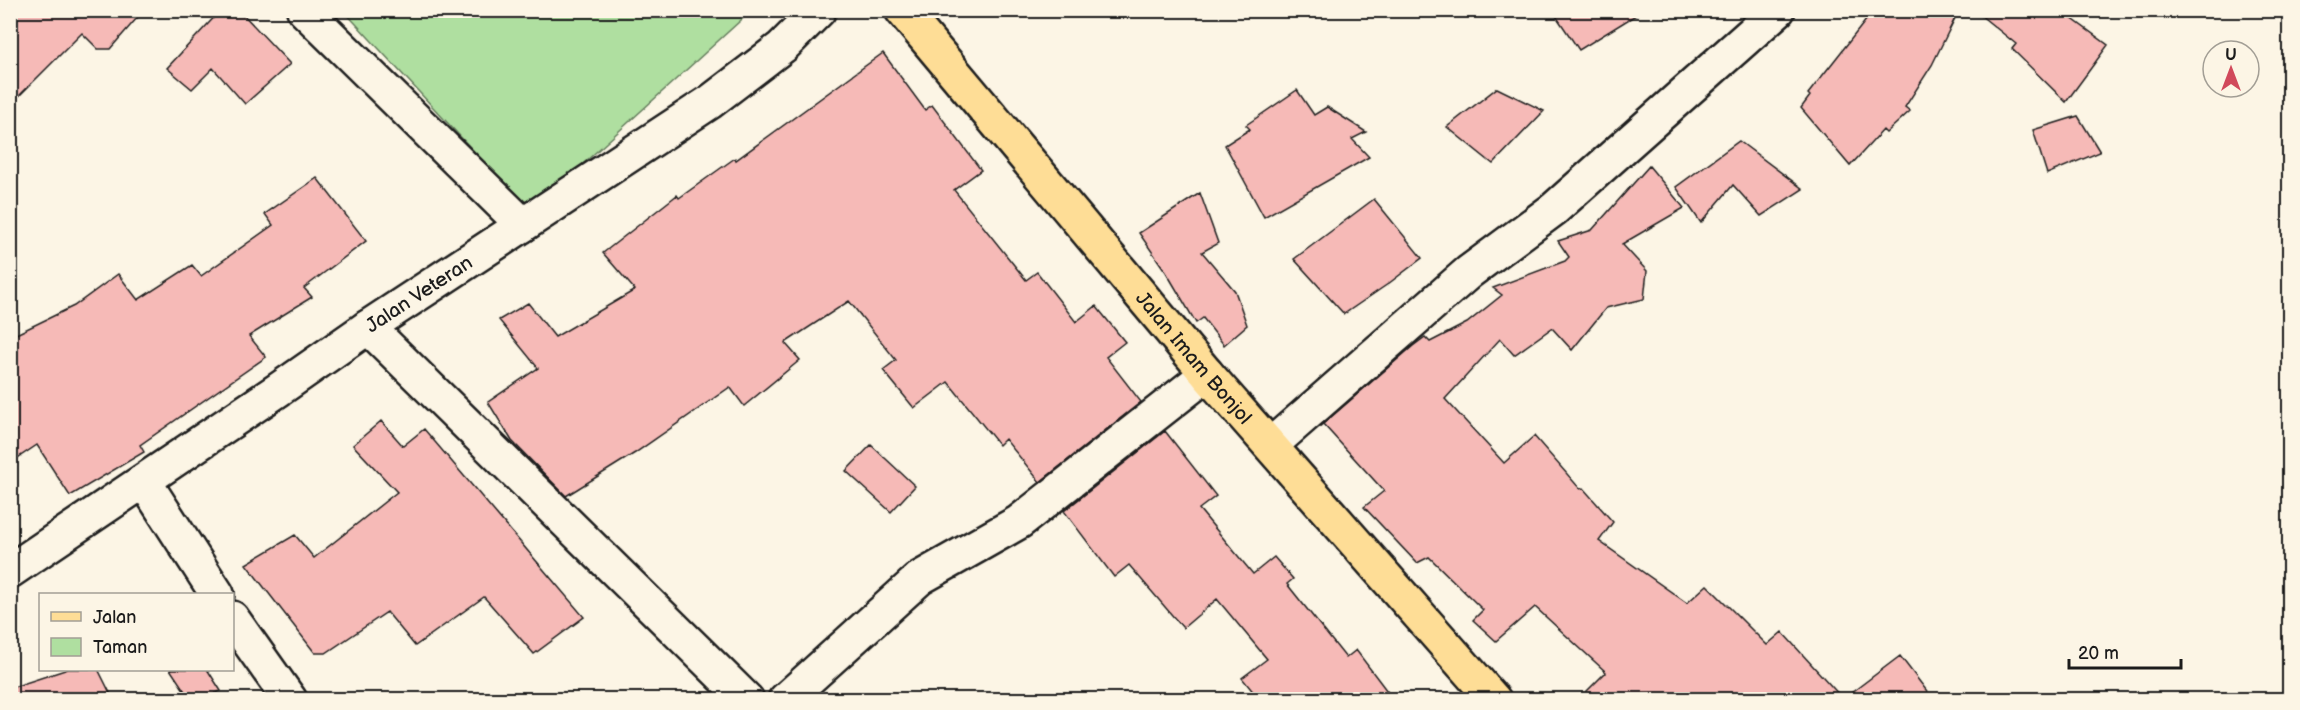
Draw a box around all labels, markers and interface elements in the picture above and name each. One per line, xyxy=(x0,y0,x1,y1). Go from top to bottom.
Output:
north arrow xyxy=(2201,39,2261,99)
text: U xyxy=(2225,46,2237,65)
street label: Jalan Veteran xyxy=(361,251,477,338)
street label: Jalan Imam Bonjol xyxy=(1130,287,1257,429)
legend xyxy=(39,593,234,671)
text: Jalan xyxy=(93,607,136,628)
scale bar xyxy=(2069,632,2182,670)
text: Taman xyxy=(93,637,147,658)
text: 20 m xyxy=(2078,643,2119,664)

